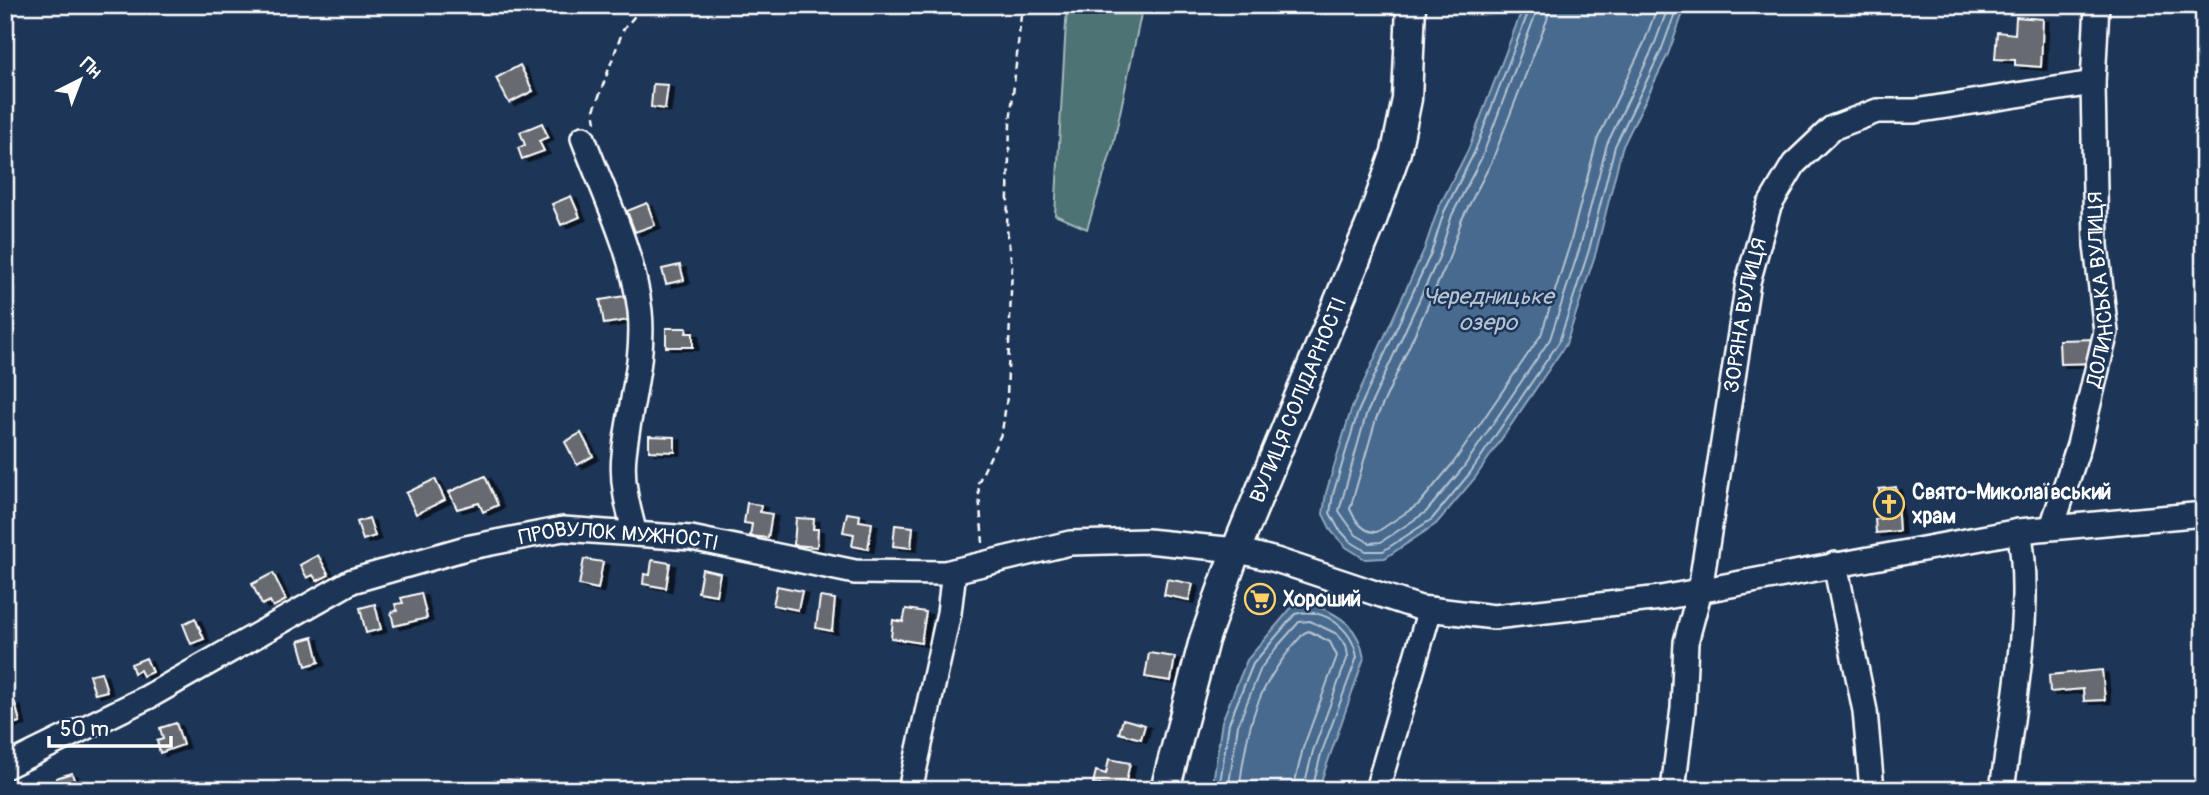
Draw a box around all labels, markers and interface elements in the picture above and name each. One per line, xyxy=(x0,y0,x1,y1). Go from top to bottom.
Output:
north arrow xyxy=(46,46,116,116)
text: Пн xyxy=(75,52,106,84)
street label: ДОЛИНСЬКА ВУЛИЦЯ xyxy=(2080,191,2120,391)
street label: ЗОРЯНА ВУЛИЦЯ xyxy=(1717,235,1773,394)
water label: Чередницьке озеро xyxy=(1422,282,1556,337)
street label: ВУЛИЦЯ СОЛІДАРНОСТІ xyxy=(1244,293,1352,507)
place label: Свято-Миколаївський храм xyxy=(1911,479,2111,530)
church icon: Свято-Миколаївський храм xyxy=(1872,487,1906,521)
street label: ПРОВУЛОК МУЖНОСТІ xyxy=(516,515,721,557)
supermarket icon: Хороший xyxy=(1243,582,1277,616)
place label: Хороший xyxy=(1283,586,1361,613)
scale bar xyxy=(49,704,172,748)
text: 50 m xyxy=(60,716,109,743)

